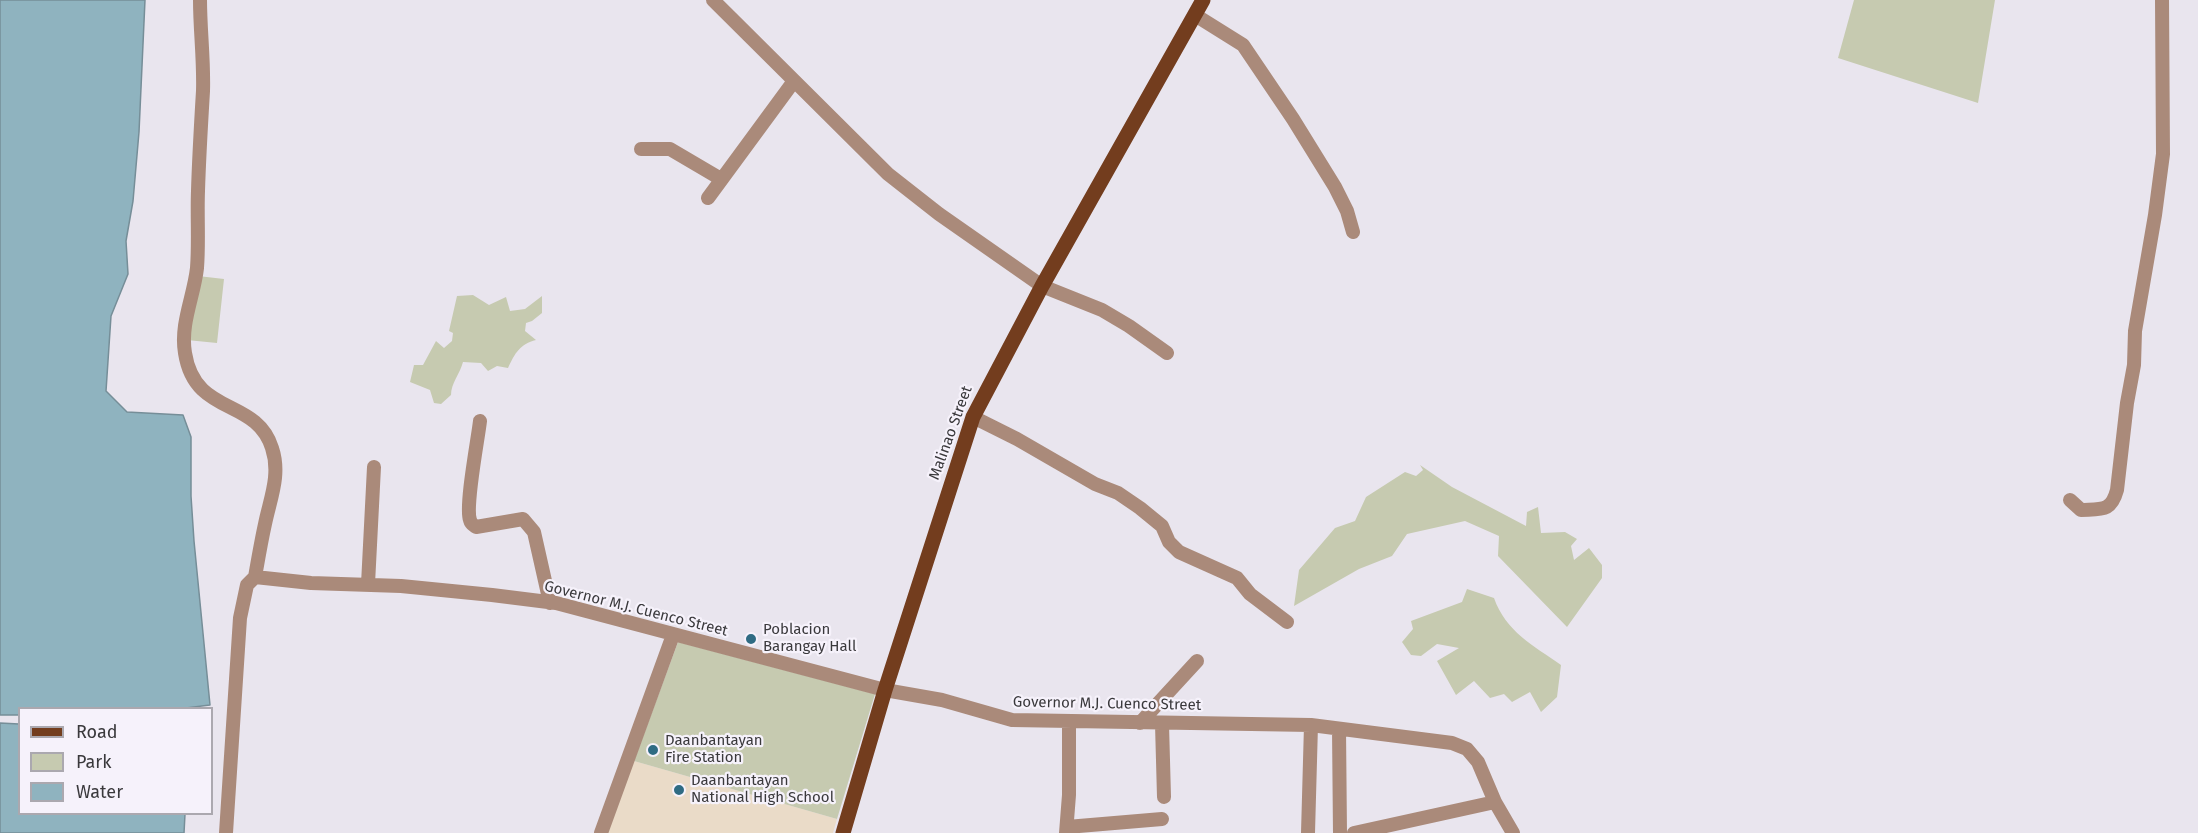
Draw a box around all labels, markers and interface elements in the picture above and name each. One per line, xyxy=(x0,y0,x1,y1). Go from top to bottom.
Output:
street label: Malinao Street xyxy=(926,384,976,482)
street label: Governor M.J. Cuenco Street xyxy=(542,577,730,641)
place label: Poblacion Barangay Hall xyxy=(763,621,856,656)
marker: Poblacion Barangay Hall xyxy=(744,632,758,646)
street label: Governor M.J. Cuenco Street xyxy=(1013,693,1201,715)
legend xyxy=(18,707,213,815)
text: Road xyxy=(76,721,118,743)
place label: Daanbantayan Fire Station xyxy=(665,732,763,767)
marker: Daanbantayan Fire Station xyxy=(646,743,660,757)
text: Park xyxy=(76,751,111,773)
place label: Daanbantayan National High School xyxy=(691,772,834,807)
text: Water xyxy=(76,781,123,803)
marker: Daanbantayan National High School xyxy=(672,783,686,797)

